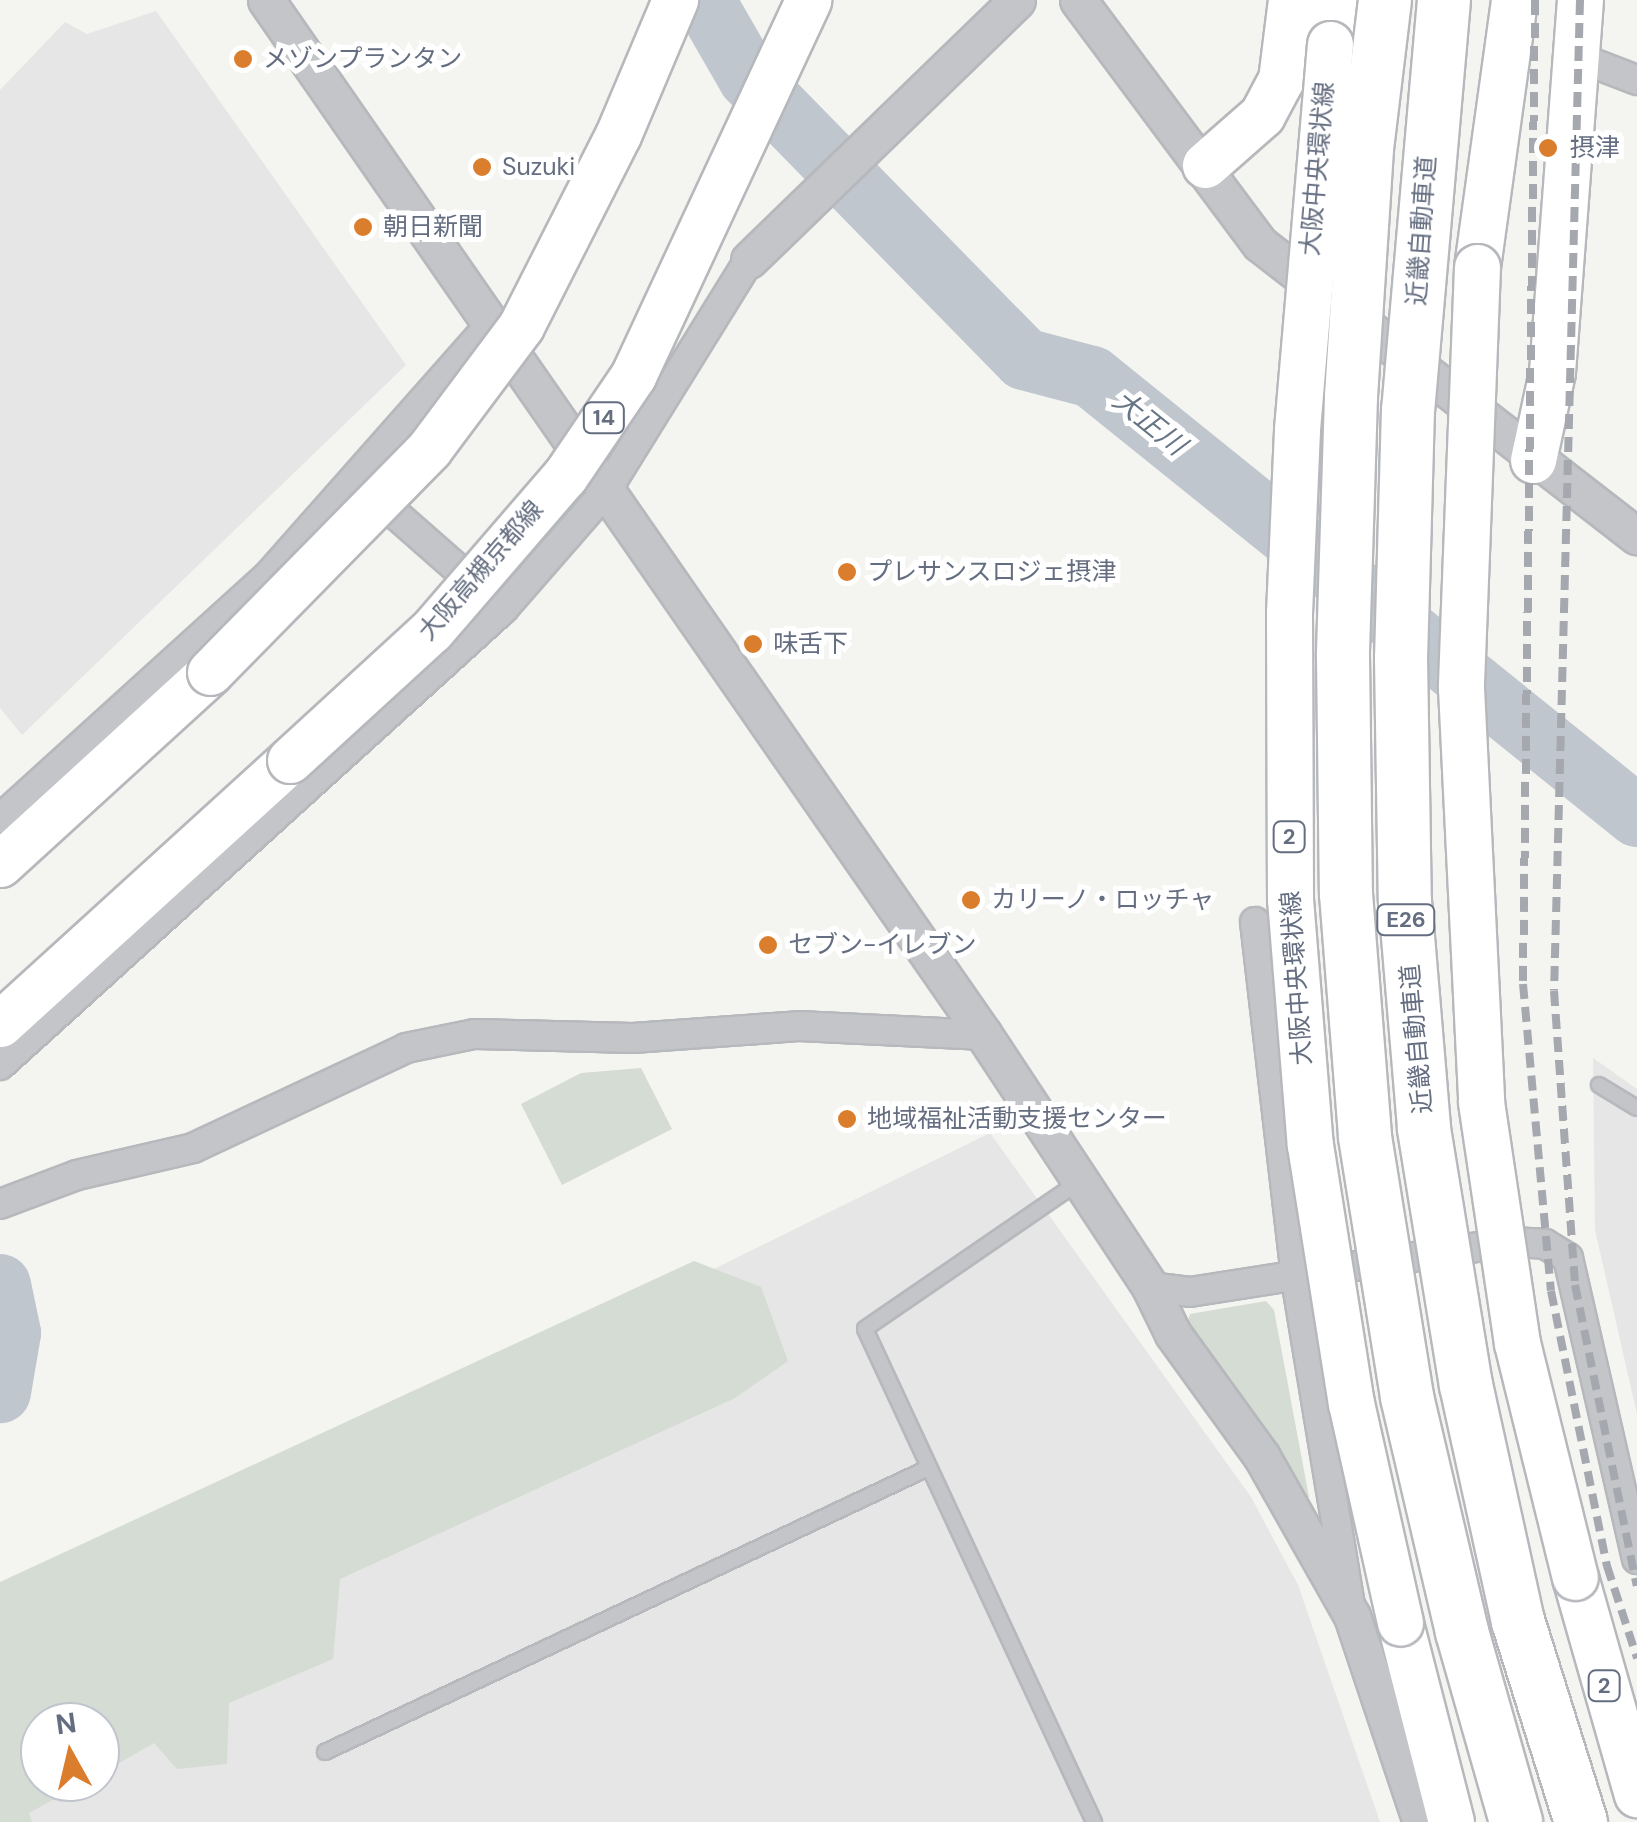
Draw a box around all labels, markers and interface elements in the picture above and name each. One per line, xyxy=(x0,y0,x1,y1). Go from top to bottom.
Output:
place label: メゾンプランタン xyxy=(263,44,463,74)
marker: メゾンプランタン xyxy=(232,48,254,70)
street label: 大阪中央環状線 xyxy=(1295,81,1341,257)
place label: 摂津 xyxy=(1570,133,1620,163)
marker: 摂津 xyxy=(1535,135,1561,161)
place label: Suzuki xyxy=(502,152,575,182)
street label: 近畿自動車道 xyxy=(1402,155,1442,307)
marker: Suzuki xyxy=(471,156,493,178)
place label: 朝日新聞 xyxy=(383,212,483,242)
marker: 朝日新聞 xyxy=(352,216,374,238)
water label: 大正川 xyxy=(1106,384,1192,462)
road number: 14 xyxy=(582,401,626,435)
street label: 大阪高槻京都線 xyxy=(412,495,550,647)
place label: プレサンスロジェ摂津 xyxy=(867,557,1117,587)
marker: プレサンスロジェ摂津 xyxy=(836,561,858,583)
place label: 味舌下 xyxy=(773,629,848,659)
marker: 味舌下 xyxy=(742,633,764,655)
road number: 2 xyxy=(1272,820,1306,854)
place label: カリーノ・ロッチャ xyxy=(991,885,1216,915)
marker: カリーノ・ロッチャ xyxy=(960,889,982,911)
street label: 大阪中央環状線 xyxy=(1276,890,1318,1066)
road number: E26 xyxy=(1376,903,1436,937)
place label: セブン-イレブン xyxy=(788,930,977,960)
marker: セブン-イレブン xyxy=(757,934,779,956)
street label: 近畿自動車道 xyxy=(1396,963,1438,1115)
place label: 地域福祉活動支援センター xyxy=(867,1104,1167,1134)
marker: 地域福祉活動支援センター xyxy=(836,1108,858,1130)
road number: 2 xyxy=(1586,1669,1622,1703)
north arrow xyxy=(20,1702,120,1802)
text: N xyxy=(53,1704,79,1744)

